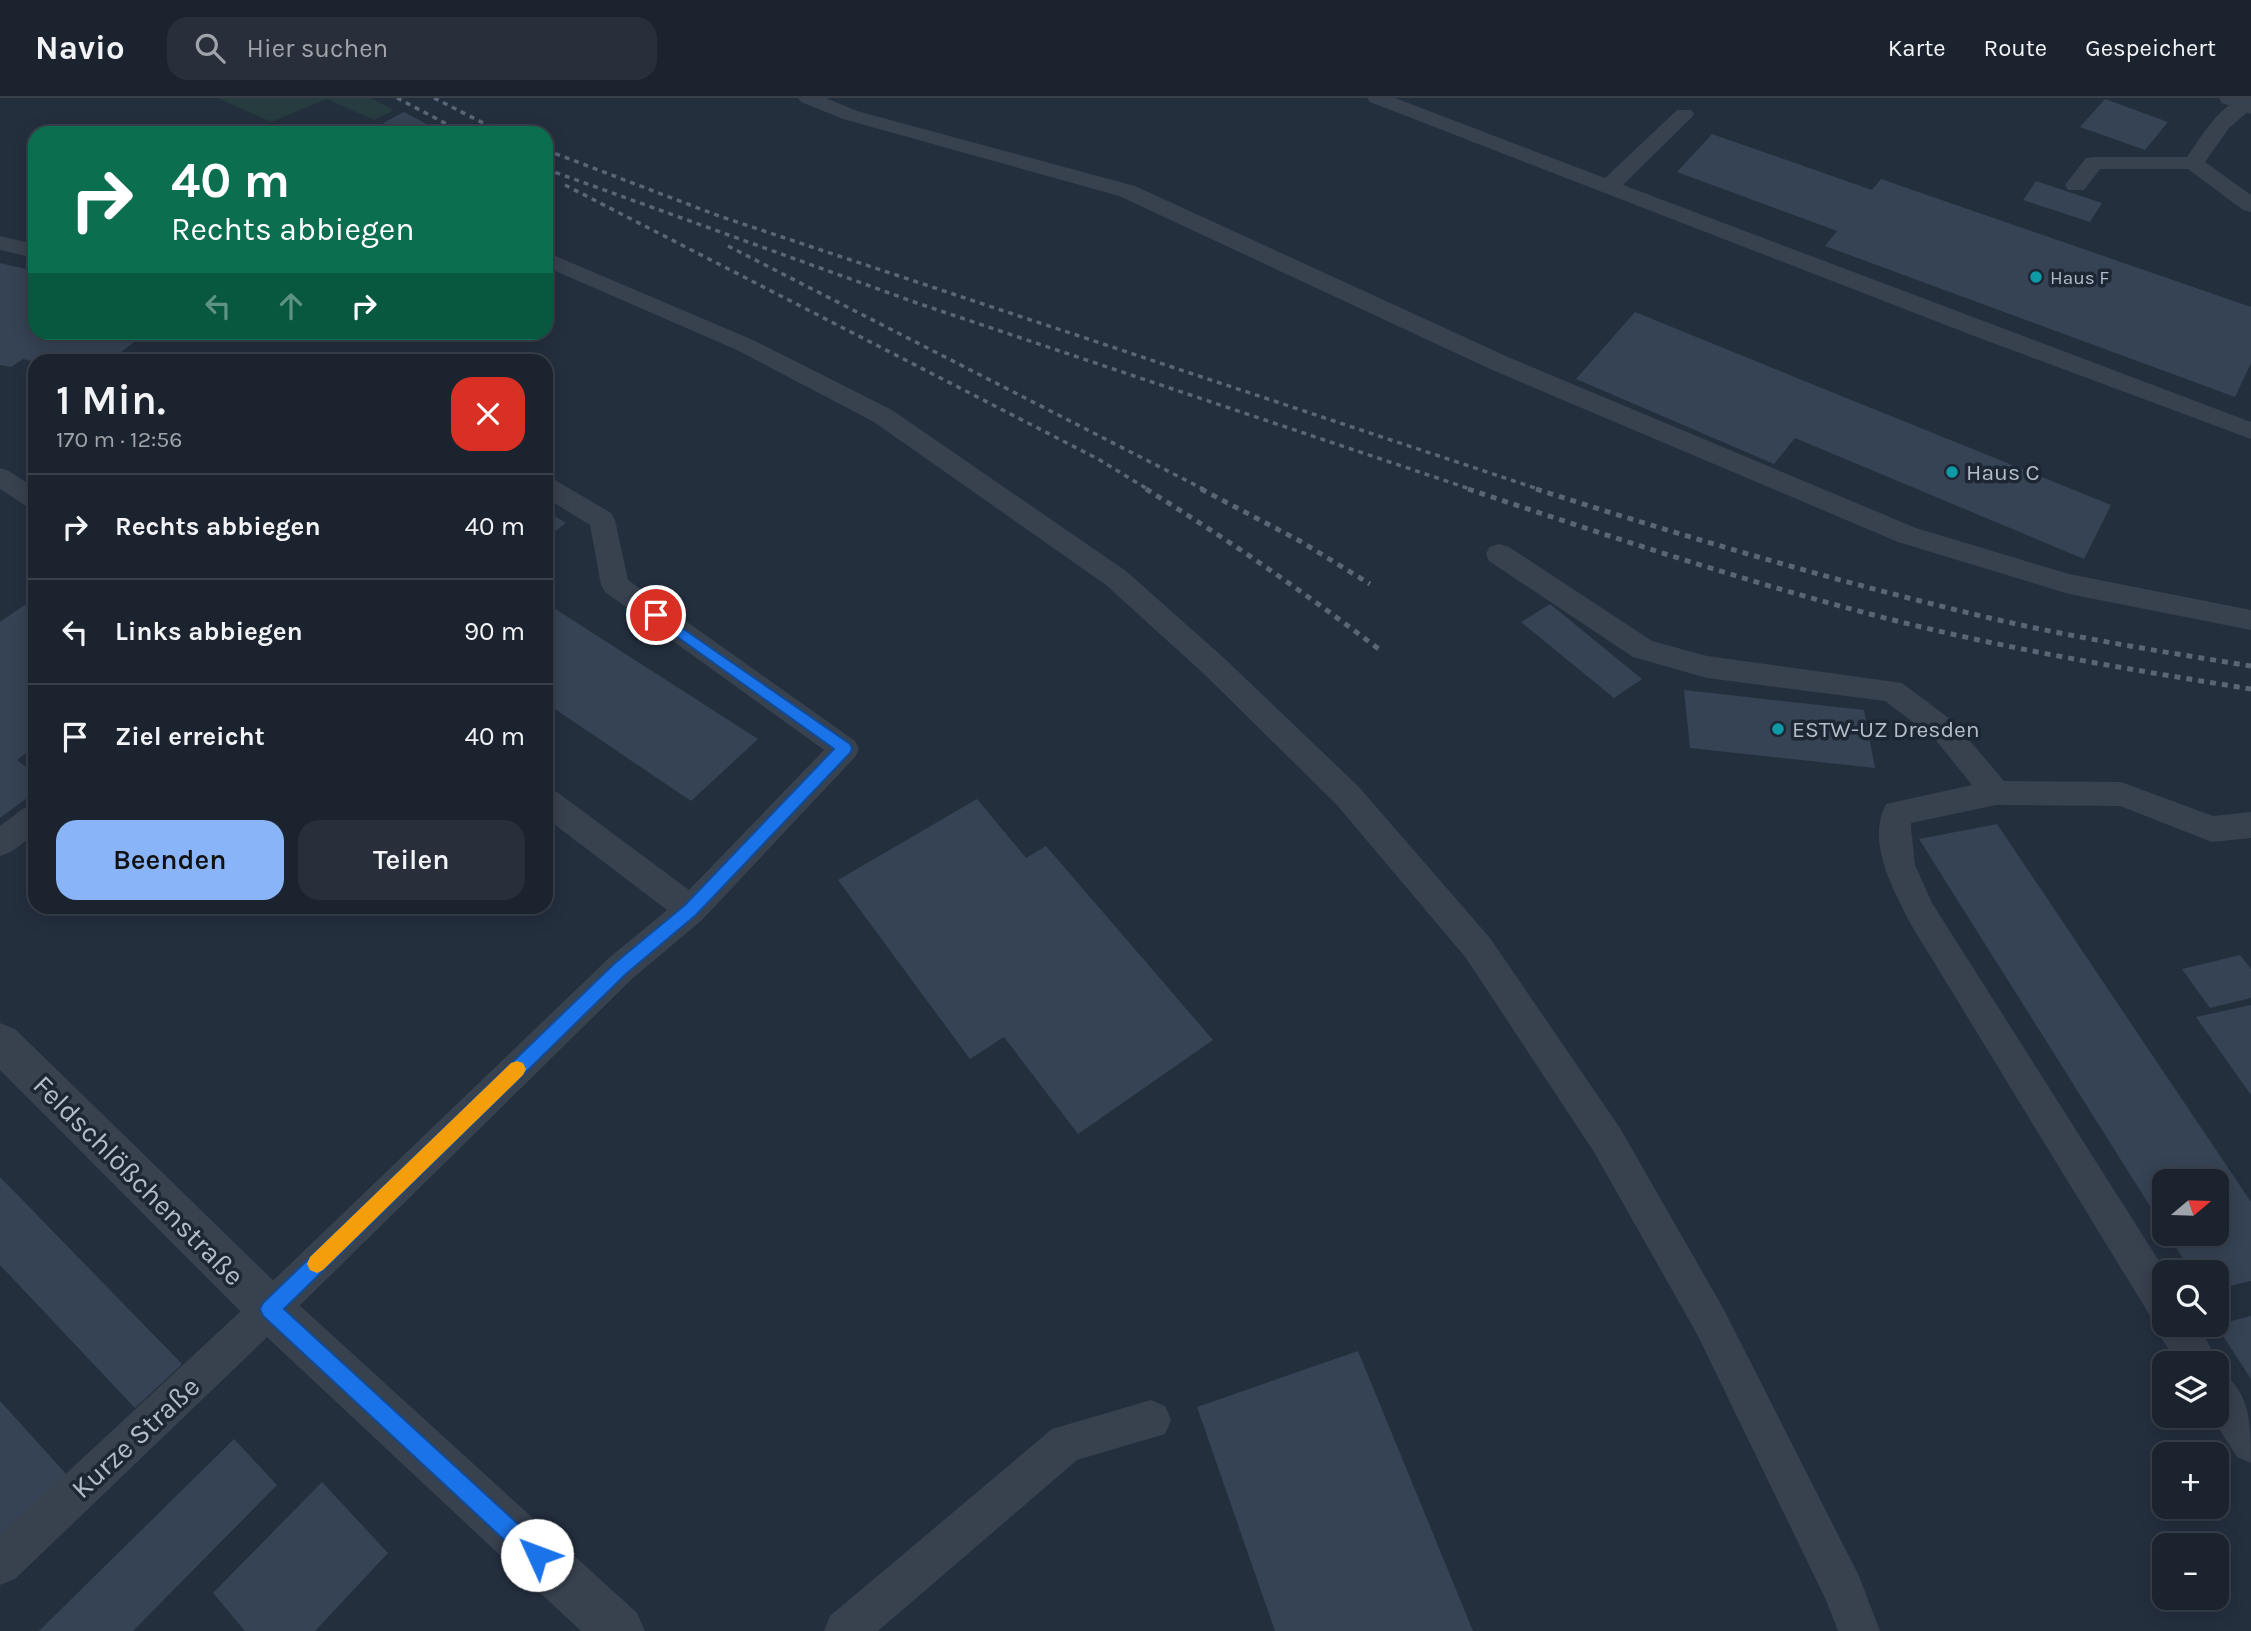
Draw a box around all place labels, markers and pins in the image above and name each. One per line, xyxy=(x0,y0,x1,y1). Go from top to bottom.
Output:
place label: Haus F xyxy=(2050,267,2109,289)
marker: Haus F xyxy=(2028,269,2044,285)
place label: Haus C xyxy=(1966,459,2040,486)
marker: Haus C xyxy=(1944,464,1960,480)
pin xyxy=(626,585,686,645)
place label: ESTW-UZ Dresden xyxy=(1792,716,1980,743)
marker: ESTW-UZ Dresden xyxy=(1770,721,1786,737)

